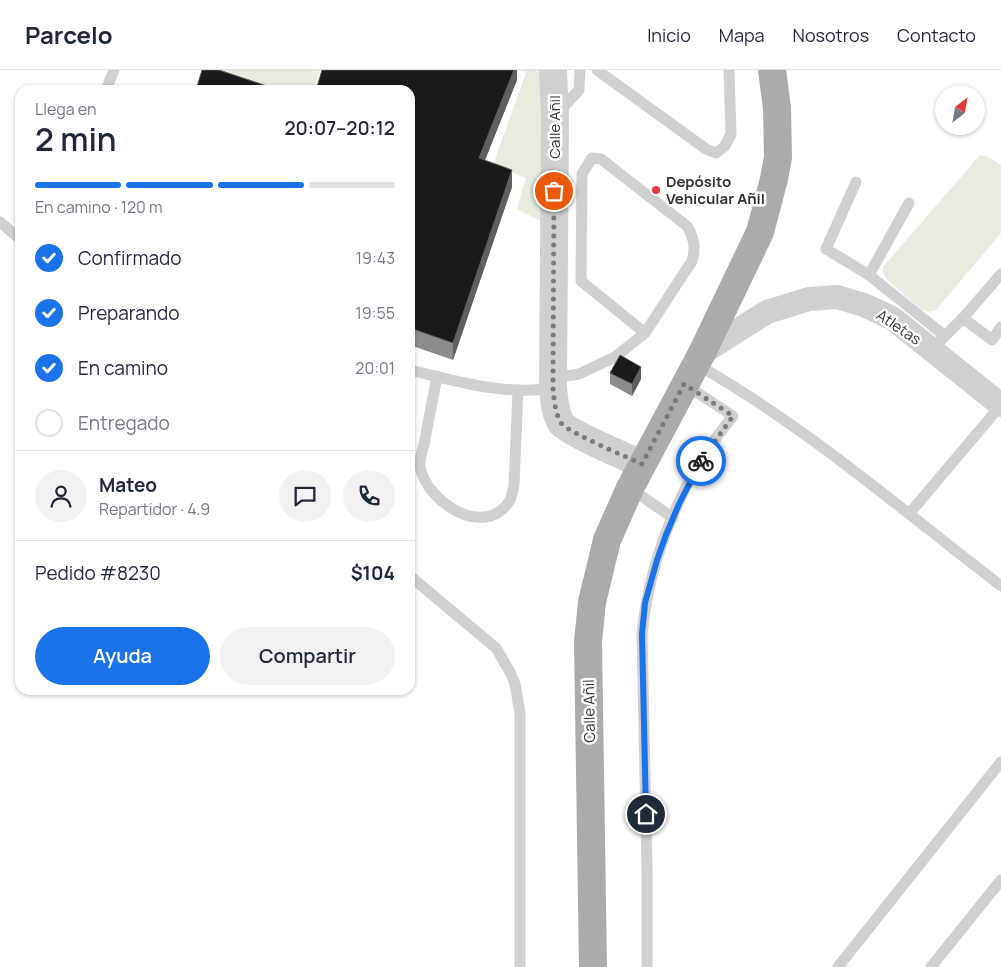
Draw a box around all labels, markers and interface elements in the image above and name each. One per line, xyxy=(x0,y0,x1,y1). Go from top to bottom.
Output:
text: Parcelo xyxy=(25,18,113,51)
text: Inicio xyxy=(647,23,691,47)
text: Mapa xyxy=(719,23,765,47)
text: Nosotros xyxy=(793,23,869,47)
text: Contacto xyxy=(897,23,976,47)
north arrow xyxy=(935,85,985,135)
map controls xyxy=(935,85,985,135)
street label: Calle Añil xyxy=(544,95,565,159)
text: Llega en xyxy=(35,98,96,120)
text: 20:07–20:12 xyxy=(284,115,395,141)
text: 2 min xyxy=(35,117,117,161)
pin xyxy=(533,170,575,212)
place label: Depósito Vehicular Añil xyxy=(666,171,765,209)
icon: bag xyxy=(540,177,568,205)
marker: Depósito Vehicular Añil xyxy=(650,184,662,196)
text: En camino · 120 m xyxy=(35,196,163,218)
icon: check xyxy=(35,244,63,272)
text: Confirmado xyxy=(78,245,182,271)
text: 19:43 xyxy=(356,247,395,269)
icon: check xyxy=(35,299,63,327)
text: Preparando xyxy=(78,300,180,326)
text: 19:55 xyxy=(356,302,395,324)
street label: Atletas xyxy=(873,304,926,350)
icon: check xyxy=(35,354,63,382)
text: En camino xyxy=(78,355,168,381)
text: 20:01 xyxy=(355,357,395,379)
text: Entregado xyxy=(78,410,170,436)
courier xyxy=(676,436,726,486)
icon: bike xyxy=(687,447,715,475)
button: person xyxy=(35,470,87,522)
button: chat xyxy=(279,470,331,522)
button: phone xyxy=(343,470,395,522)
text: Mateo xyxy=(99,472,157,498)
text: Repartidor · 4.9 xyxy=(99,498,210,520)
text: Pedido #8230 xyxy=(35,560,161,586)
text: $104 xyxy=(351,560,395,586)
button: Ayuda xyxy=(35,627,210,685)
button: Compartir xyxy=(220,627,395,685)
street label: Calle Añil xyxy=(578,679,600,743)
pin xyxy=(625,793,667,835)
icon: home xyxy=(632,800,660,828)

